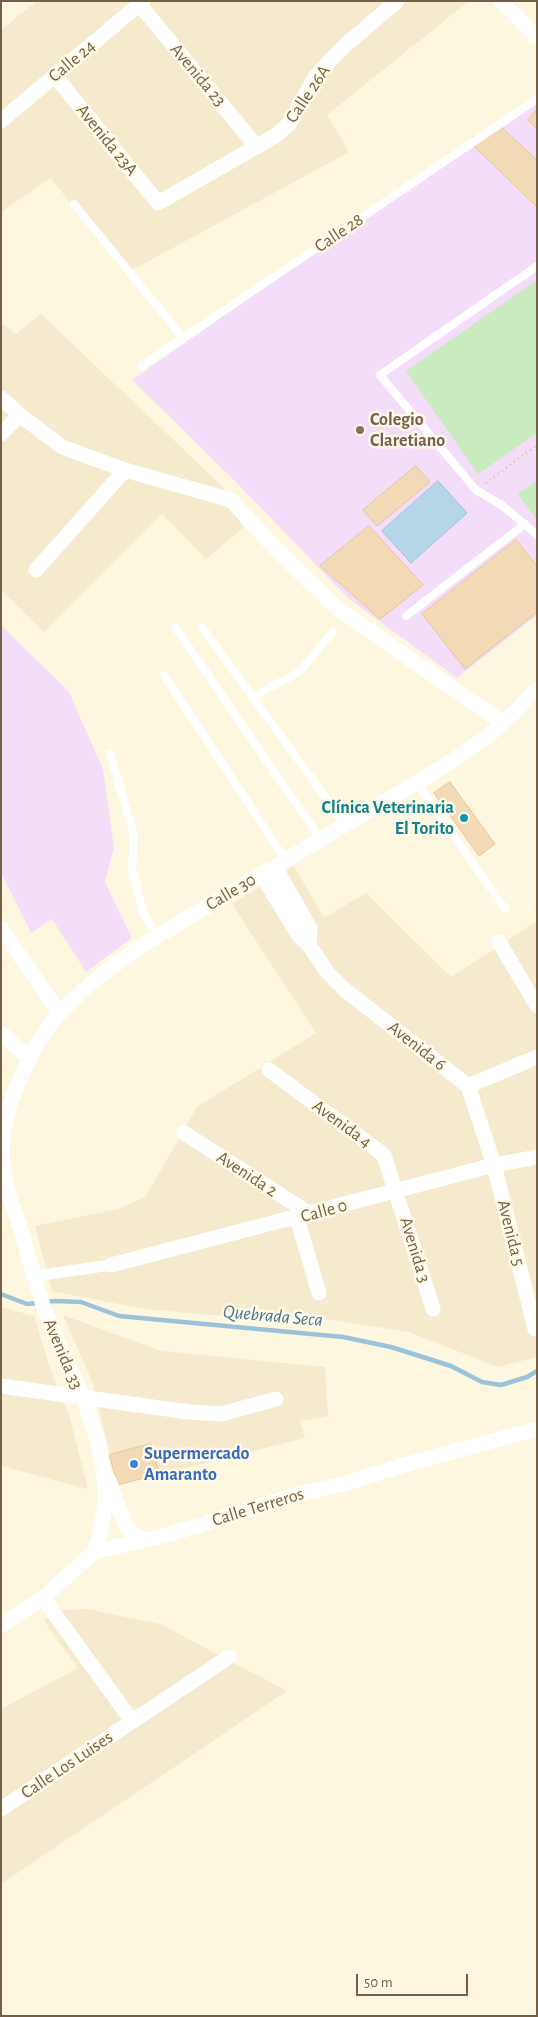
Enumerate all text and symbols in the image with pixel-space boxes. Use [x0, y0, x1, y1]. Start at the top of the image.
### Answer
street label: Calle 24 [44, 35, 100, 87]
street label: Avenida 23 [165, 39, 231, 111]
street label: Calle 26A [281, 61, 335, 127]
street label: Avenida 23A [72, 100, 142, 180]
street label: Calle 28 [310, 209, 368, 257]
place label: Colegio Claretiano [370, 409, 445, 452]
marker: Colegio Claretiano [354, 424, 366, 436]
place label: Clínica Veterinaria El Torito [322, 797, 454, 840]
marker: Clínica Veterinaria El Torito [458, 812, 470, 824]
street label: Calle 30 [202, 869, 260, 915]
street label: Avenida 6 [383, 1016, 451, 1076]
street label: Avenida 4 [308, 1095, 376, 1153]
street label: Avenida 2 [213, 1146, 281, 1202]
street label: Calle 0 [298, 1194, 350, 1228]
street label: Avenida 5 [492, 1198, 530, 1268]
street label: Avenida 3 [395, 1215, 435, 1285]
water label: Quebrada Seca [222, 1300, 324, 1332]
street label: Avenida 33 [38, 1315, 88, 1393]
place label: Supermercado Amaranto [144, 1443, 249, 1486]
marker: Supermercado Amaranto [128, 1458, 140, 1470]
street label: Calle Terreros [209, 1483, 307, 1531]
street label: Calle Los Luises [17, 1726, 117, 1804]
scale bar [358, 1964, 470, 1996]
text: 50 m [364, 1975, 393, 1990]

